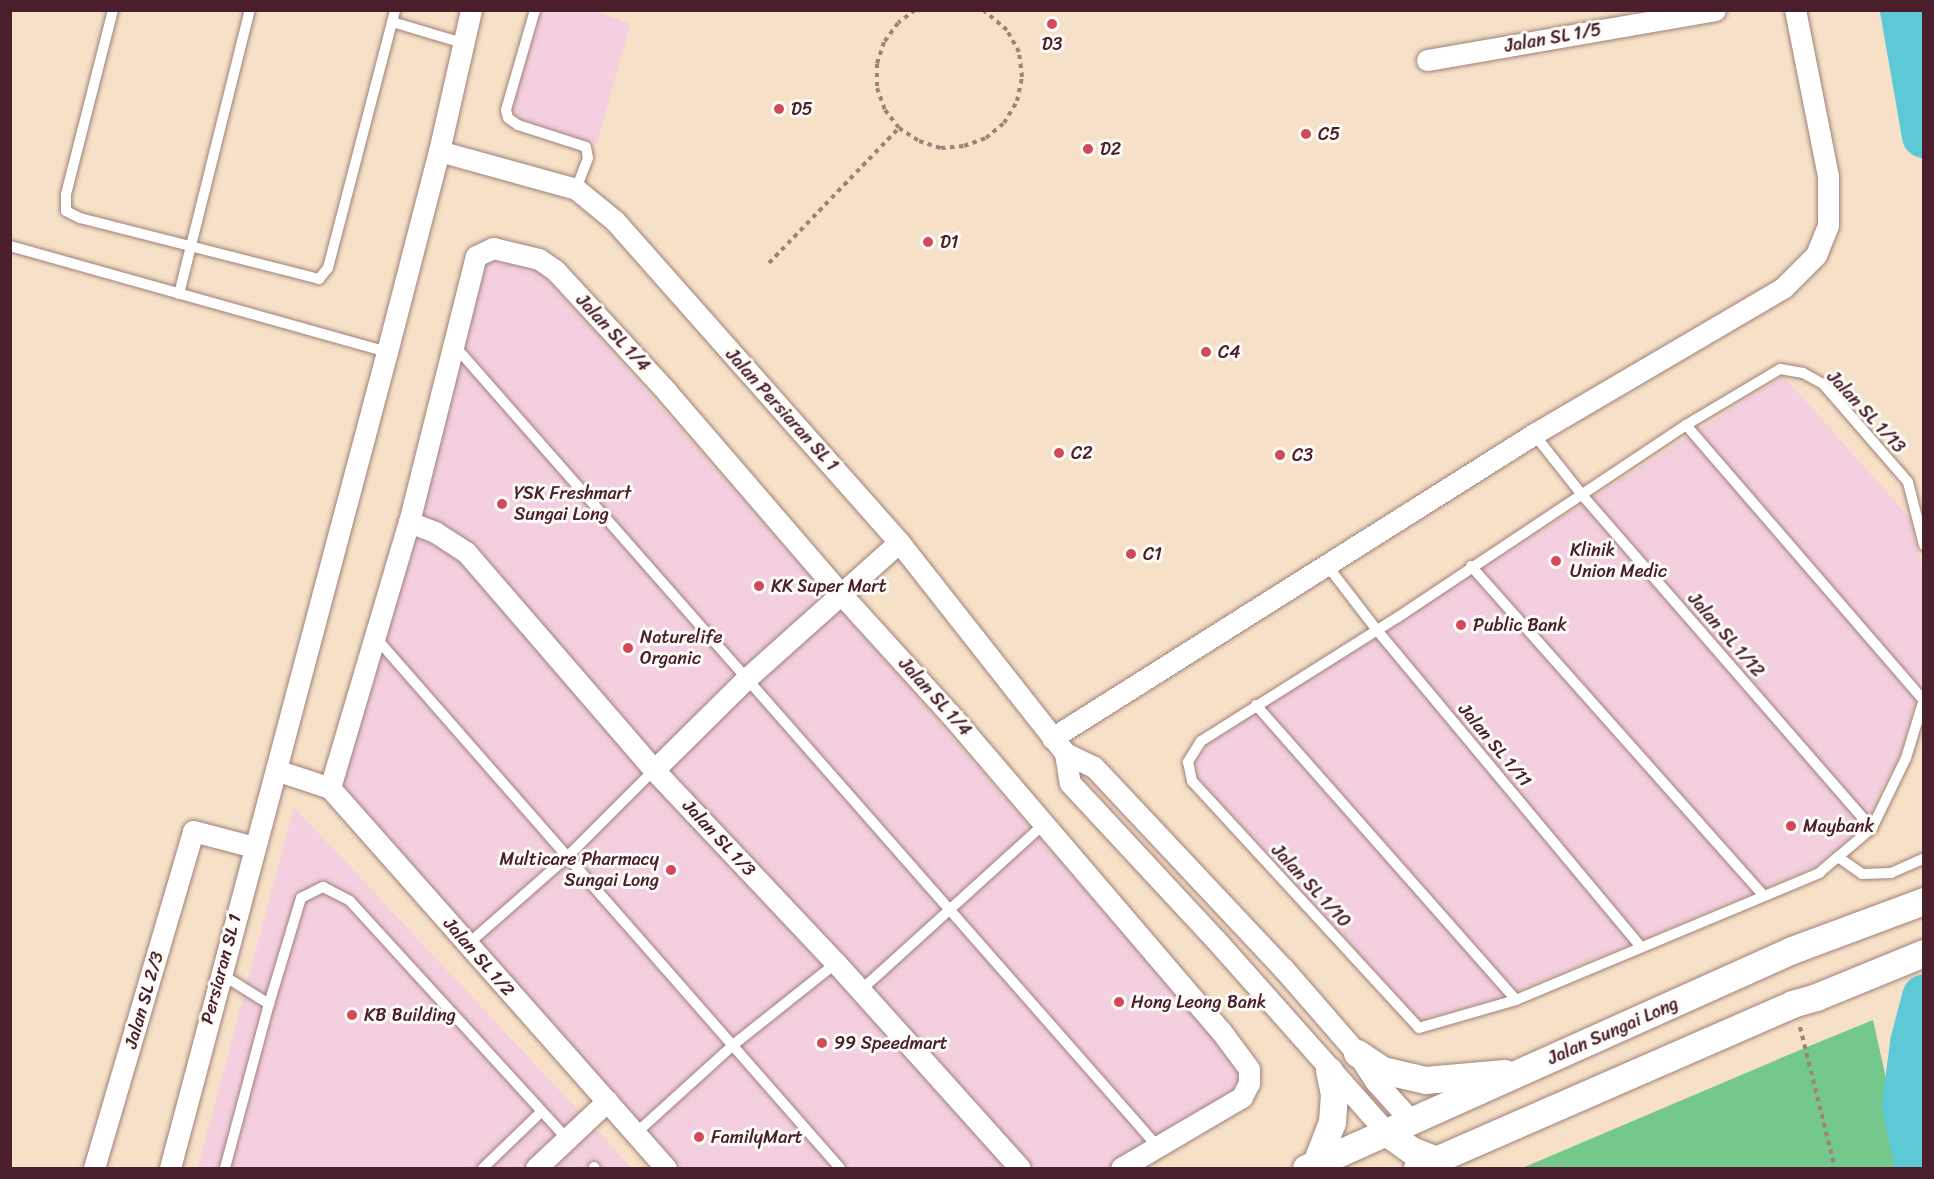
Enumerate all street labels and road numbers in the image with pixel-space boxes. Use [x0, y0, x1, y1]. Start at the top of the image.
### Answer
street label: Jalan SL 1/5 [1503, 19, 1603, 57]
street label: Jalan SL 1/4 [572, 290, 654, 376]
street label: Jalan Persiaran SL 1 [721, 344, 843, 476]
street label: Jalan SL 1/13 [1822, 366, 1910, 458]
street label: Jalan SL 1/12 [1683, 588, 1769, 682]
street label: Jalan SL 1/4 [894, 653, 976, 741]
street label: Jalan SL 1/11 [1454, 699, 1536, 791]
street label: Jalan SL 1/3 [678, 795, 760, 881]
street label: Jalan SL 1/10 [1267, 840, 1355, 932]
street label: Persiaran SL 1 [196, 912, 246, 1026]
street label: Jalan SL 1/2 [439, 913, 519, 1001]
street label: Jalan SL 2/3 [120, 949, 168, 1051]
street label: Jalan Sungai Long [1544, 993, 1682, 1069]

